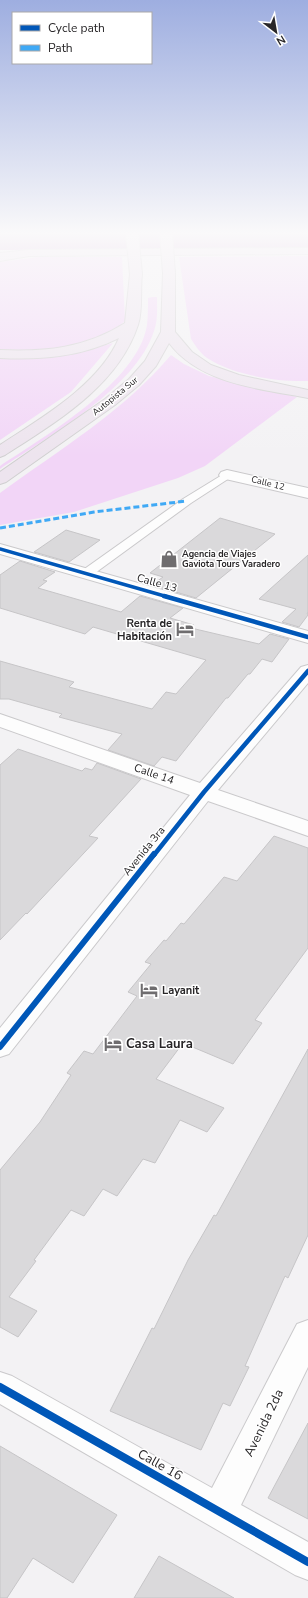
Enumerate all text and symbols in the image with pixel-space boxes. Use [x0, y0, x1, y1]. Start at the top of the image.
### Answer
legend [12, 12, 152, 64]
north arrow [256, 12, 296, 52]
text: Cycle path [48, 20, 105, 36]
text: N [274, 32, 288, 49]
text: Path [48, 40, 73, 56]
street label: Autopista Sur [90, 373, 141, 418]
street label: Calle 12 [250, 473, 286, 493]
place label: Agencia de Viajes Gaviota Tours Varadero [182, 548, 280, 570]
shop icon: Agencia de Viajes Gaviota Tours Varadero [159, 549, 179, 569]
street label: Calle 13 [135, 570, 179, 596]
place label: Renta de Habitación [117, 616, 172, 644]
hotel icon: Renta de Habitación [175, 619, 195, 639]
street label: Calle 14 [132, 760, 176, 788]
street label: Avenida 3ra [119, 823, 169, 879]
hotel icon: Layanit [139, 980, 159, 1000]
place label: Layanit [162, 983, 200, 998]
hotel icon: Casa Laura [103, 1034, 123, 1054]
place label: Casa Laura [126, 1035, 193, 1053]
street label: Avenida 2da [240, 1386, 288, 1460]
street label: Calle 16 [134, 1445, 186, 1485]

